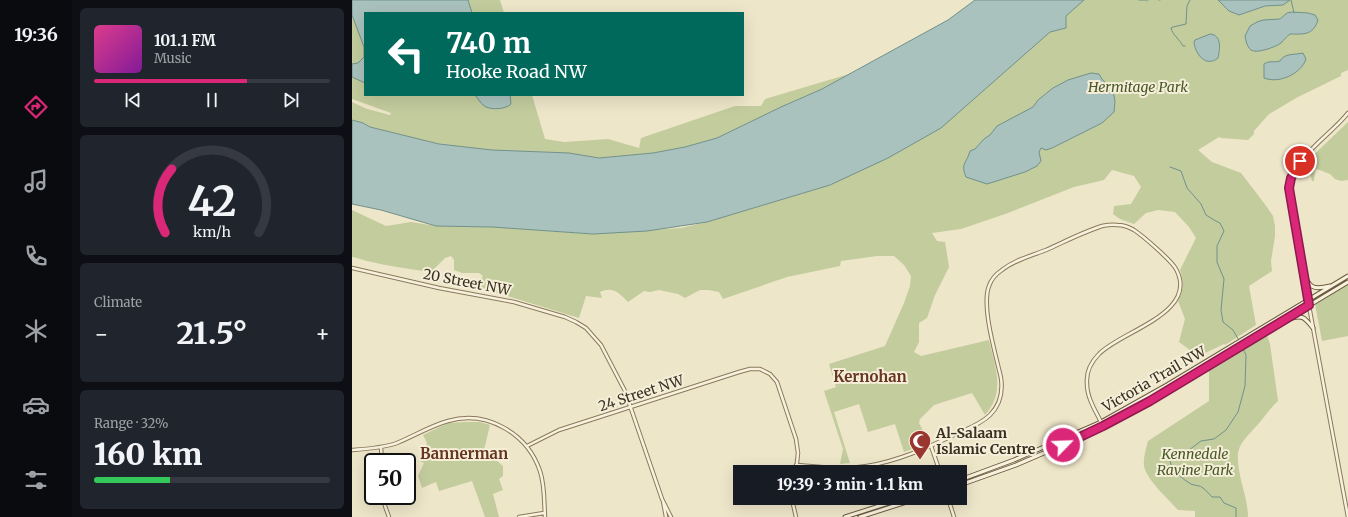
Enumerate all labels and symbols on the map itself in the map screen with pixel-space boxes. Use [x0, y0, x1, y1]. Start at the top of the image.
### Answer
park label: Hermitage Park [1087, 78, 1188, 96]
pin [1283, 144, 1317, 178]
street label: 20 Street NW [422, 265, 513, 300]
street label: Victoria Trail NW [1098, 342, 1210, 416]
district label: Kernohan [833, 367, 907, 386]
street label: 24 Street NW [596, 370, 687, 415]
place label: Al-Salaam Islamic Centre [935, 424, 1036, 458]
position arrow [1042, 424, 1084, 466]
mosque icon: Al-Salaam Islamic Centre [907, 428, 933, 461]
district label: Bannerman [420, 444, 508, 463]
park label: Kennedale Ravine Park [1157, 445, 1234, 479]
speed limit sign: 50 [364, 453, 416, 505]

